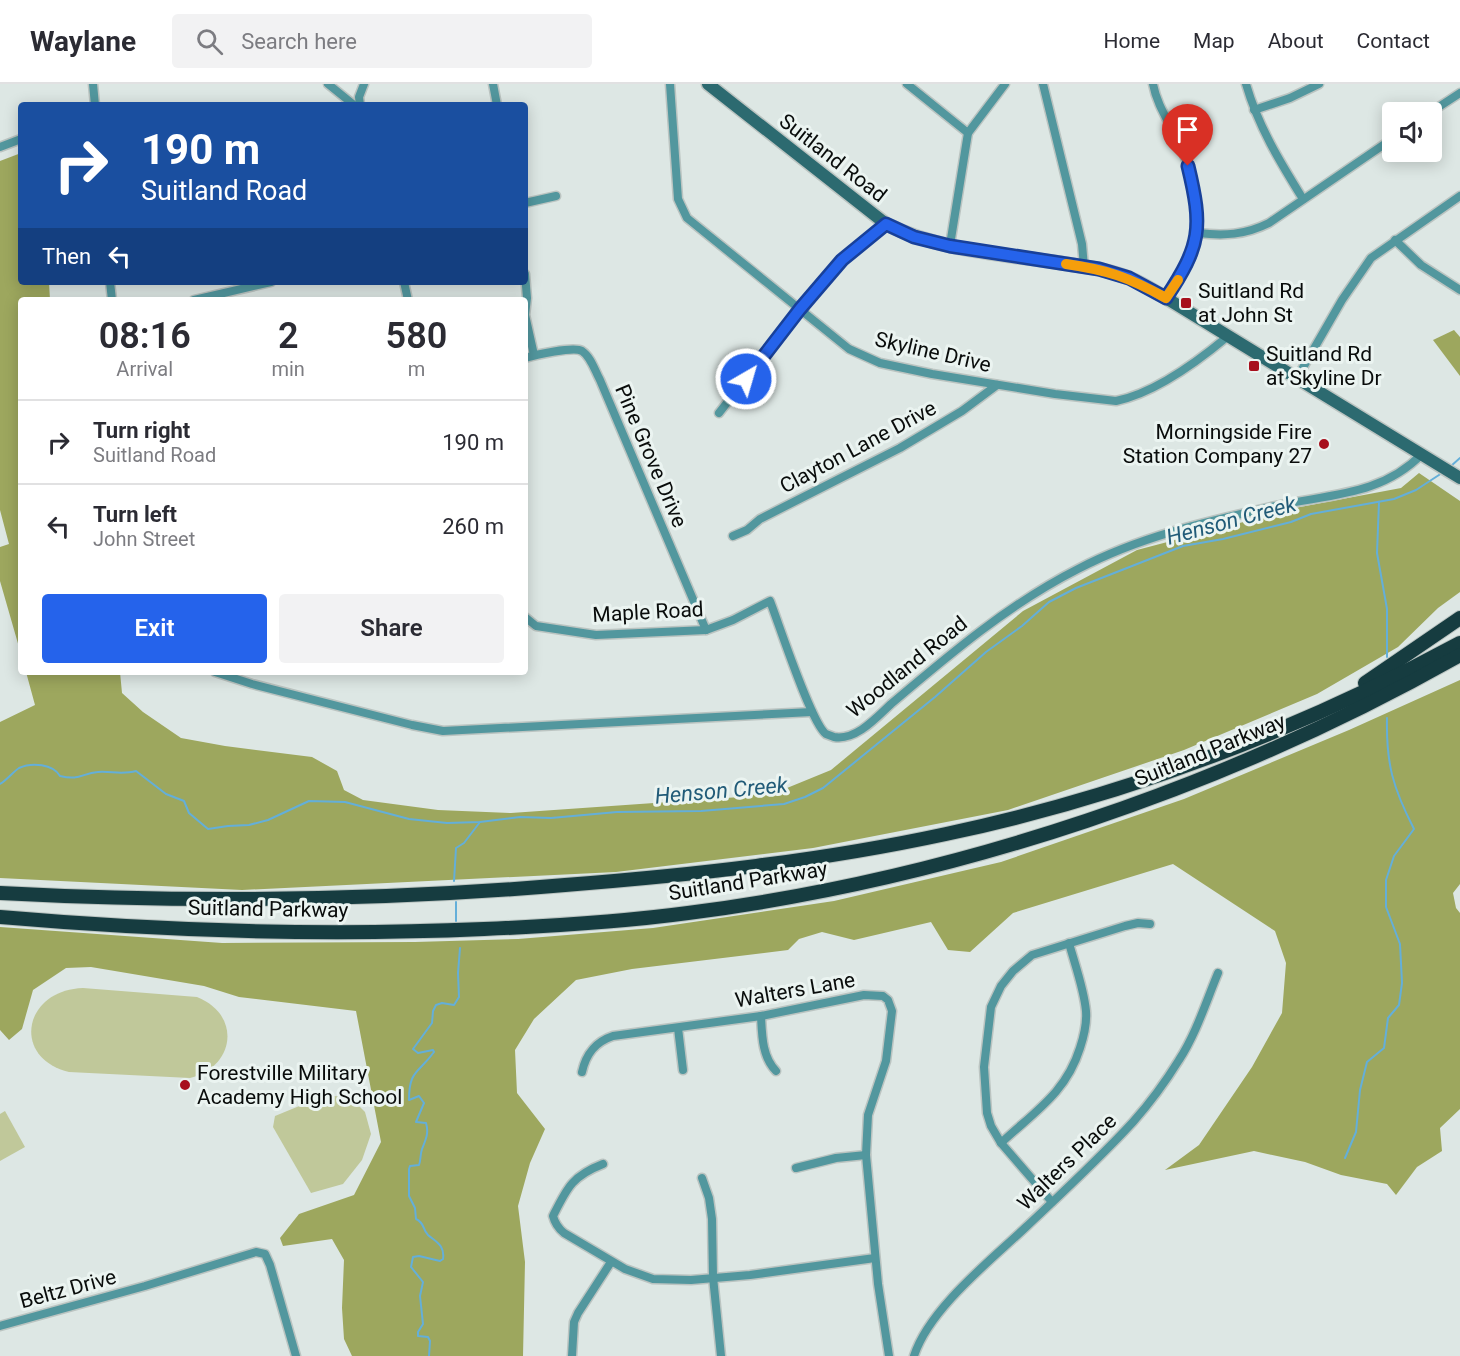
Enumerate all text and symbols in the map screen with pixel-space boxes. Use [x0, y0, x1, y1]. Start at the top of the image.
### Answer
search box [172, 14, 592, 68]
text: Waylane [30, 25, 136, 58]
icon: search [193, 25, 226, 58]
text: Search here [241, 29, 357, 54]
text: Home [1104, 29, 1160, 53]
text: Map [1193, 29, 1235, 53]
text: About [1268, 29, 1324, 53]
text: Contact [1357, 29, 1430, 53]
map controls [1382, 102, 1442, 162]
button: sound [1382, 102, 1442, 162]
pin [1162, 104, 1213, 166]
street label: Suitland Road [775, 109, 891, 207]
icon: arrive [1171, 113, 1204, 146]
text: 190 m [141, 125, 260, 174]
icon: right [42, 126, 120, 204]
text: Suitland Road [141, 175, 307, 207]
icon: left [103, 240, 136, 273]
text: Then [42, 244, 91, 269]
place label: Suitland Rd at John St [1198, 279, 1304, 327]
marker: Suitland Rd at John St [1179, 296, 1193, 310]
text: 08:16 [99, 315, 191, 357]
text: 2 [278, 315, 298, 357]
text: 580 [386, 315, 447, 357]
street label: Skyline Drive [873, 327, 993, 377]
place label: Suitland Rd at Skyline Dr [1266, 342, 1382, 390]
position arrow [714, 347, 778, 411]
text: Arrival [116, 357, 173, 381]
text: min [271, 357, 305, 381]
text: m [408, 357, 425, 381]
marker: Suitland Rd at Skyline Dr [1247, 359, 1261, 373]
street label: Pine Grove Drive [610, 381, 692, 531]
street label: Clayton Lane Drive [776, 396, 940, 498]
text: Turn right [93, 418, 190, 443]
place label: Morningside Fire Station Company 27 [1123, 420, 1312, 468]
icon: right [42, 426, 75, 459]
text: 190 m [442, 430, 504, 455]
marker: Morningside Fire Station Company 27 [1317, 437, 1331, 451]
text: Suitland Road [93, 443, 216, 467]
water label: Henson Creek [1164, 491, 1300, 550]
text: Turn left [93, 502, 177, 527]
icon: left [42, 510, 75, 543]
text: 260 m [442, 514, 504, 539]
text: John Street [93, 527, 195, 551]
button: Exit [42, 594, 267, 663]
button: Share [279, 594, 504, 663]
street label: Maple Road [592, 597, 704, 627]
street label: Woodland Road [842, 611, 972, 723]
street label: Suitland Parkway [1131, 709, 1289, 791]
water label: Henson Creek [654, 772, 790, 809]
street label: Suitland Parkway [667, 857, 829, 905]
street label: Suitland Parkway [188, 896, 349, 922]
street label: Walters Lane [733, 968, 857, 1012]
place label: Forestville Military Academy High School [197, 1061, 402, 1109]
marker: Forestville Military Academy High School [178, 1078, 192, 1092]
street label: Walters Place [1013, 1109, 1121, 1215]
street label: Beltz Drive [17, 1265, 119, 1313]

